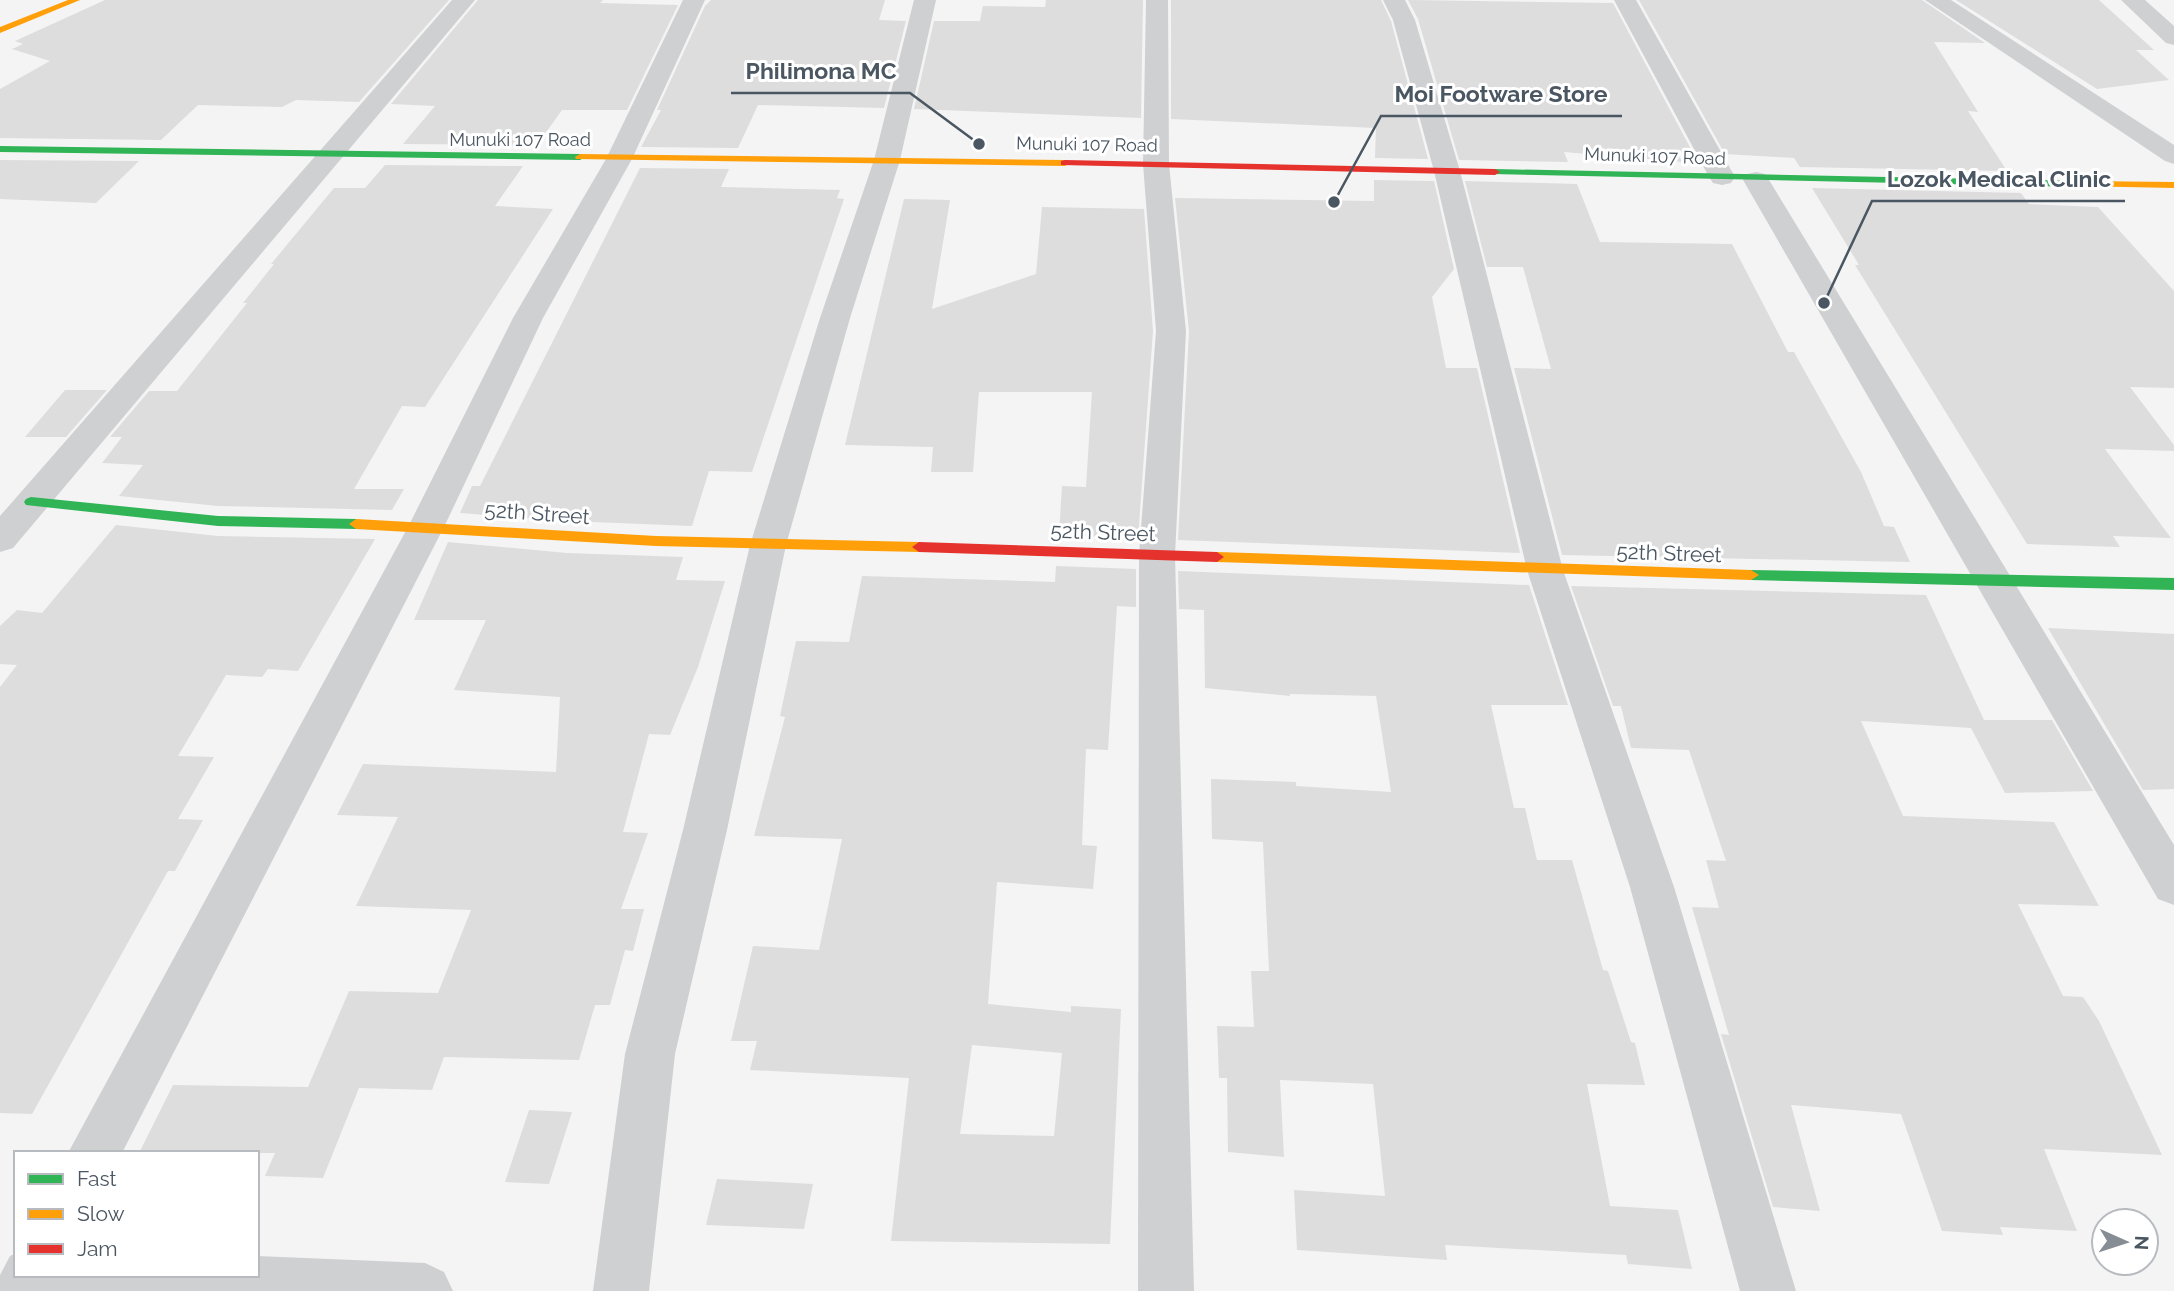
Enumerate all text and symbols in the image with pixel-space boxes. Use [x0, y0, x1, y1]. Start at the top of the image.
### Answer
callout: Philimona MC [731, 49, 910, 93]
text: Philimona MC [746, 57, 897, 84]
callout: Moi Footware Store [1381, 72, 1622, 116]
text: Moi Footware Store [1394, 80, 1608, 107]
street label: Munuki 107 Road [449, 129, 591, 150]
street label: Munuki 107 Road [1016, 132, 1158, 156]
street label: Munuki 107 Road [1584, 143, 1726, 169]
callout: Lozok Medical Clinic [1872, 157, 2125, 201]
text: Lozok Medical Clinic [1887, 165, 2111, 192]
street label: 52th Street [484, 497, 590, 529]
street label: 52th Street [1050, 518, 1156, 546]
street label: 52th Street [1616, 539, 1722, 567]
legend [14, 1151, 259, 1277]
text: Fast [77, 1166, 117, 1191]
text: Slow [77, 1201, 125, 1226]
north arrow [2090, 1207, 2160, 1277]
text: N [2131, 1235, 2153, 1251]
text: Jam [77, 1236, 118, 1261]

